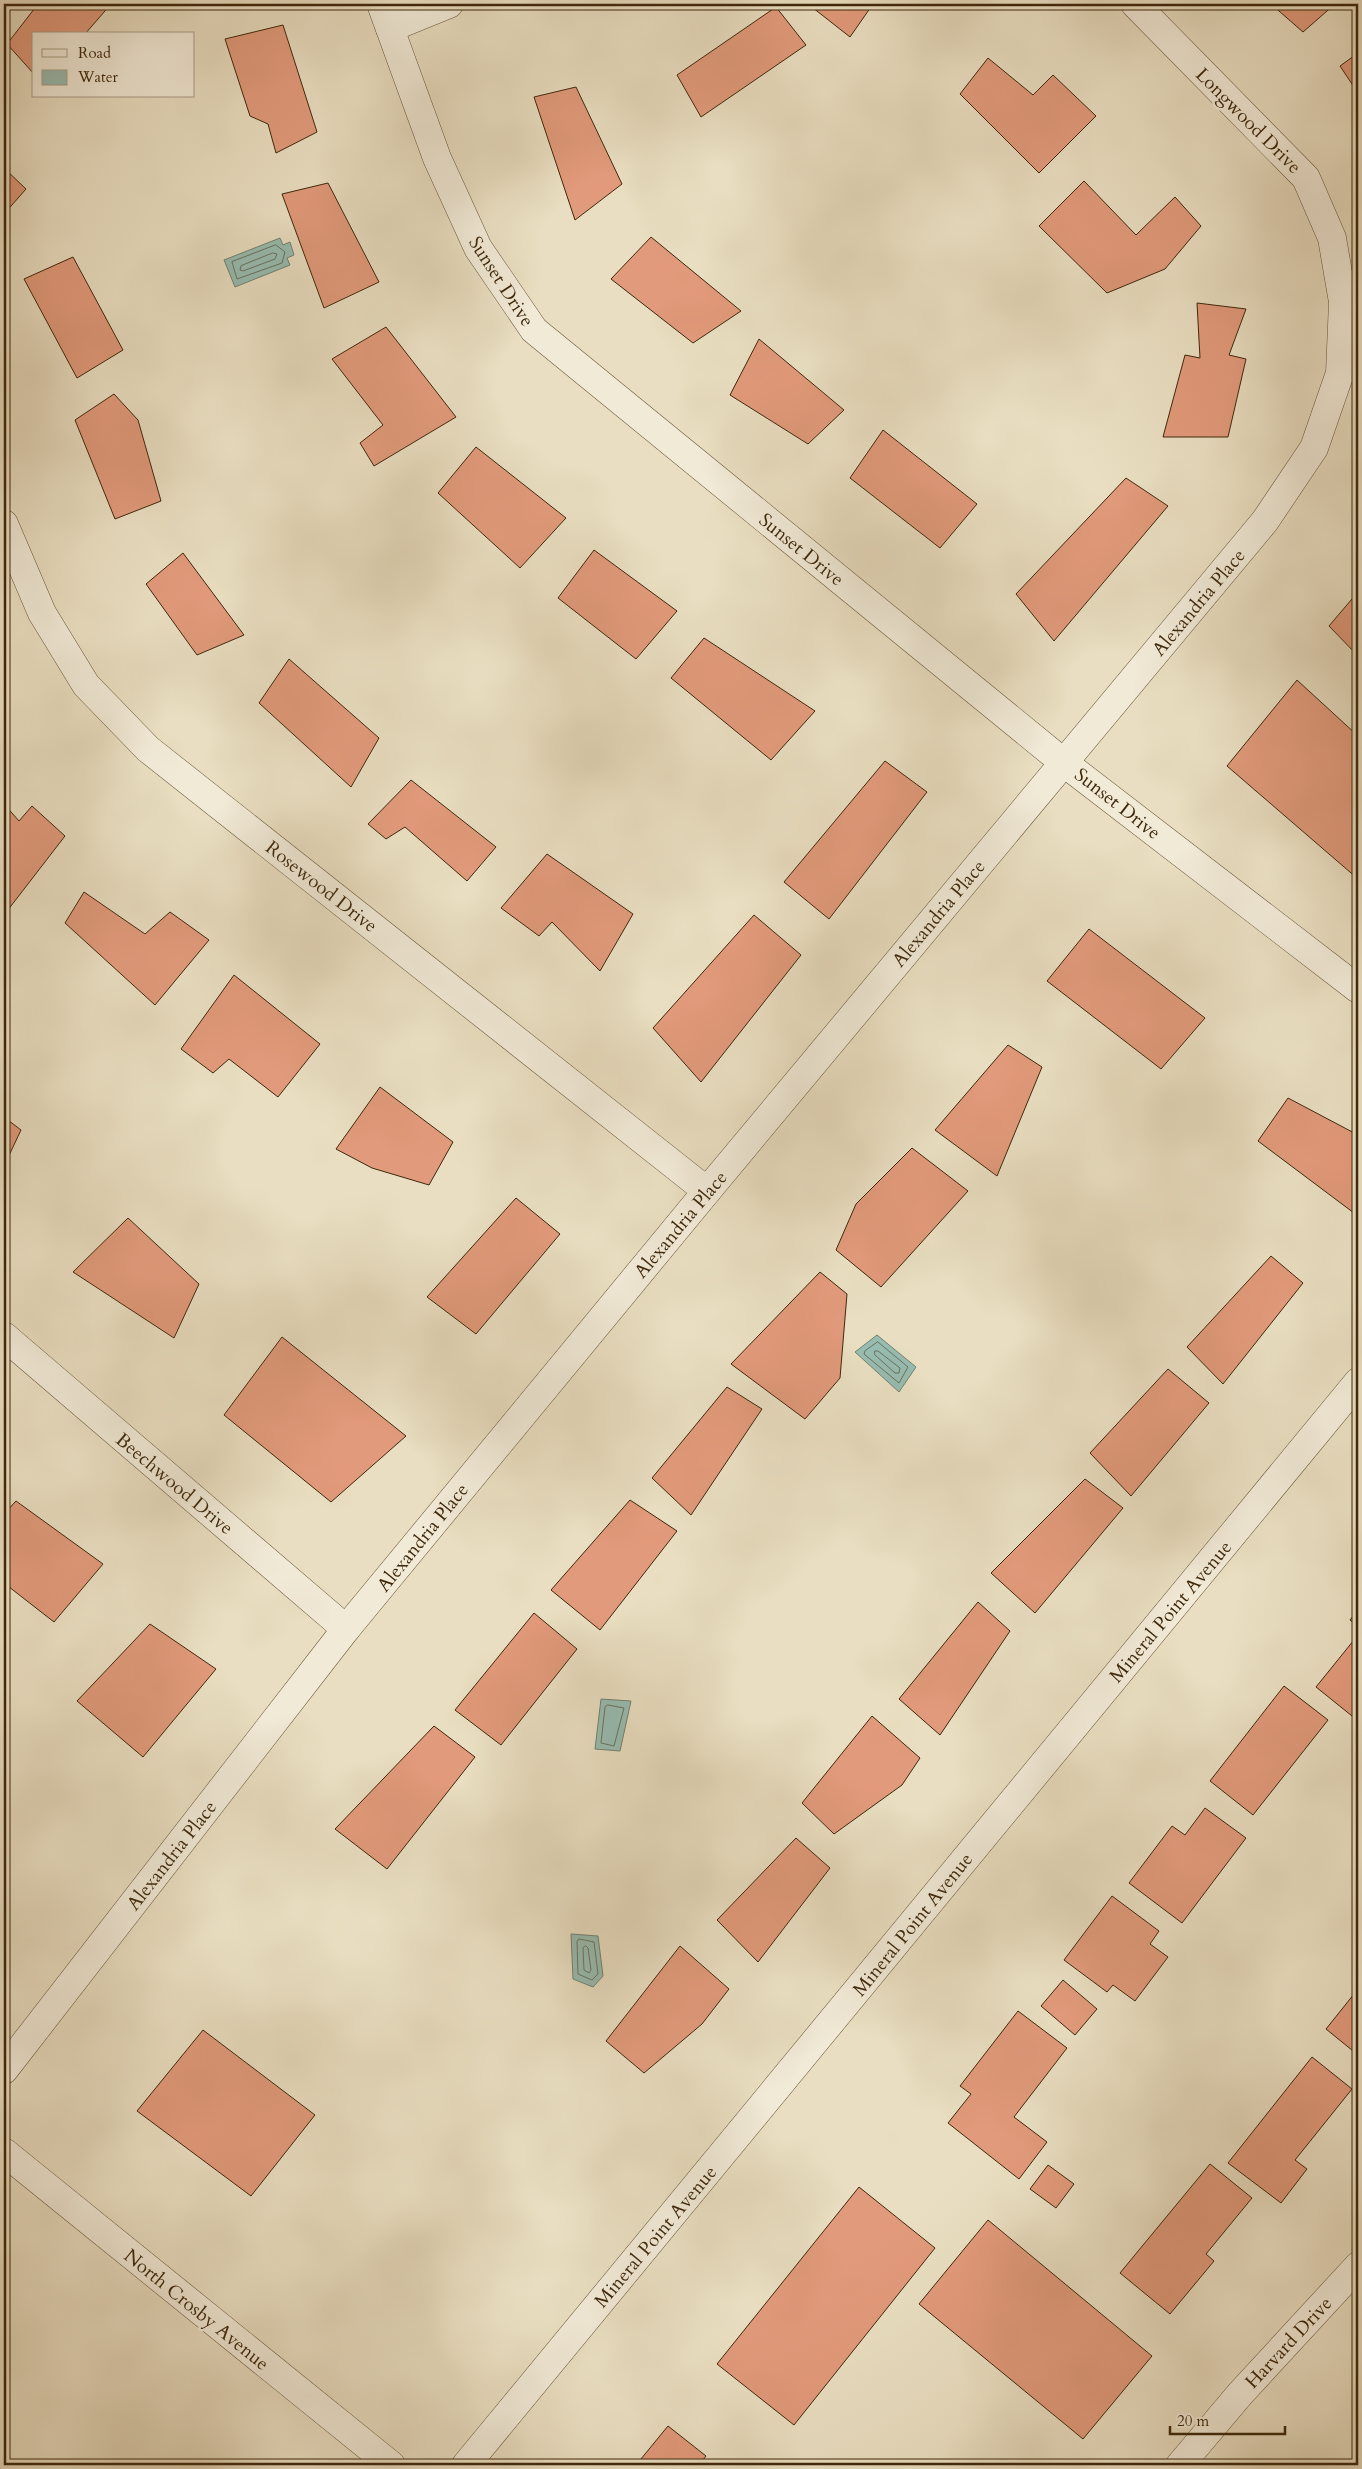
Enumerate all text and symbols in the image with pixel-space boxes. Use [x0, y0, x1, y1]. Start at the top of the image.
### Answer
legend [32, 32, 195, 98]
text: Road [78, 43, 111, 63]
street label: Longwood Drive [1190, 62, 1307, 179]
text: Water [77, 67, 119, 87]
street label: Sunset Drive [462, 231, 540, 332]
street label: Sunset Drive [753, 507, 849, 592]
street label: Alexandria Place [1146, 543, 1251, 662]
street label: Sunset Drive [1069, 762, 1166, 846]
street label: Rosewood Drive [260, 835, 383, 939]
street label: Alexandria Place [886, 854, 991, 973]
street label: Alexandria Place [628, 1165, 733, 1284]
street label: Beechwood Drive [110, 1427, 239, 1541]
street label: Alexandria Place [371, 1478, 475, 1597]
street label: Mineral Point Avenue [1104, 1535, 1238, 1688]
street label: Alexandria Place [121, 1795, 223, 1916]
street label: Mineral Point Avenue [847, 1847, 979, 2002]
street label: Mineral Point Avenue [589, 2160, 723, 2313]
street label: North Crosby Avenue [118, 2243, 274, 2377]
street label: Harvard Drive [1239, 2291, 1338, 2394]
scale bar [1170, 2404, 1284, 2436]
text: 20 m [1177, 2411, 1209, 2431]

